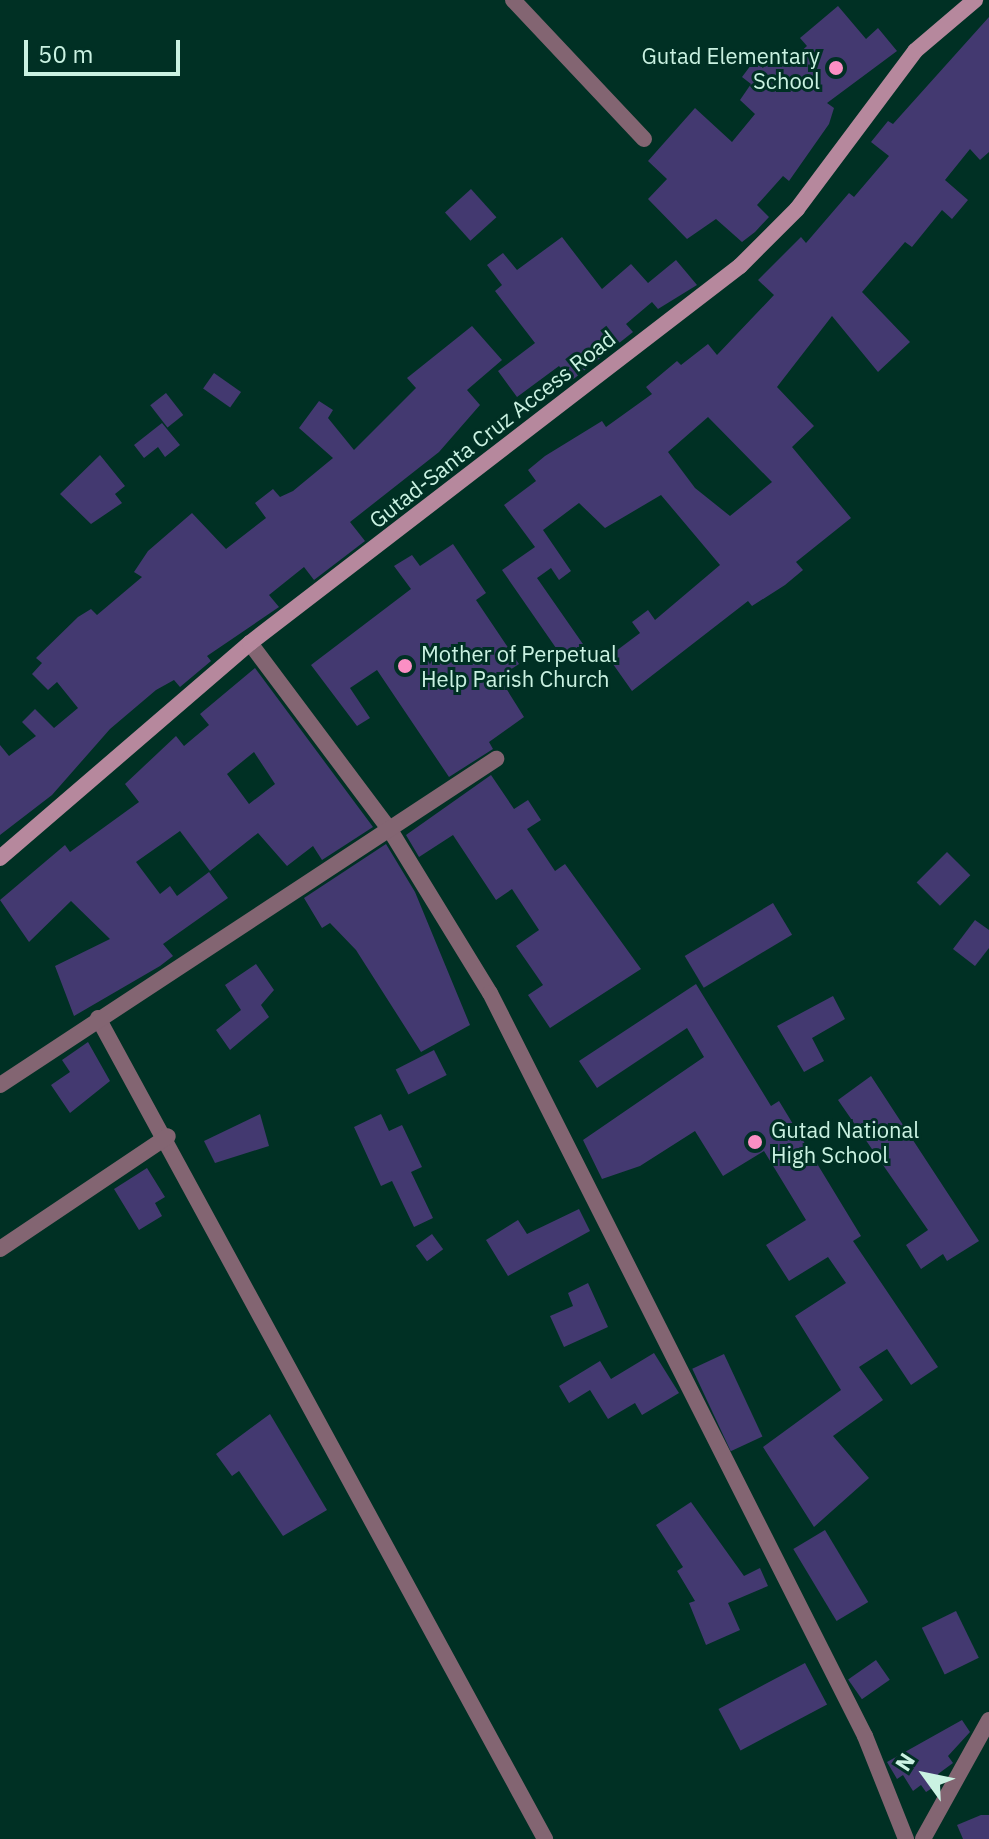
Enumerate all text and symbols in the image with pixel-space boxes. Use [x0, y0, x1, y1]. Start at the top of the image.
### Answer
scale bar [28, 24, 184, 74]
text: 50 m [38, 38, 93, 70]
place label: Gutad Elementary School [641, 42, 820, 94]
marker: Gutad Elementary School [827, 59, 845, 77]
street label: Gutad-Santa Cruz Access Road [364, 325, 620, 533]
place label: Mother of Perpetual Help Parish Church [421, 640, 617, 692]
marker: Mother of Perpetual Help Parish Church [396, 657, 414, 675]
place label: Gutad National High School [771, 1116, 919, 1168]
marker: Gutad National High School [746, 1133, 764, 1151]
north arrow [885, 1735, 965, 1815]
text: N [888, 1747, 921, 1776]

